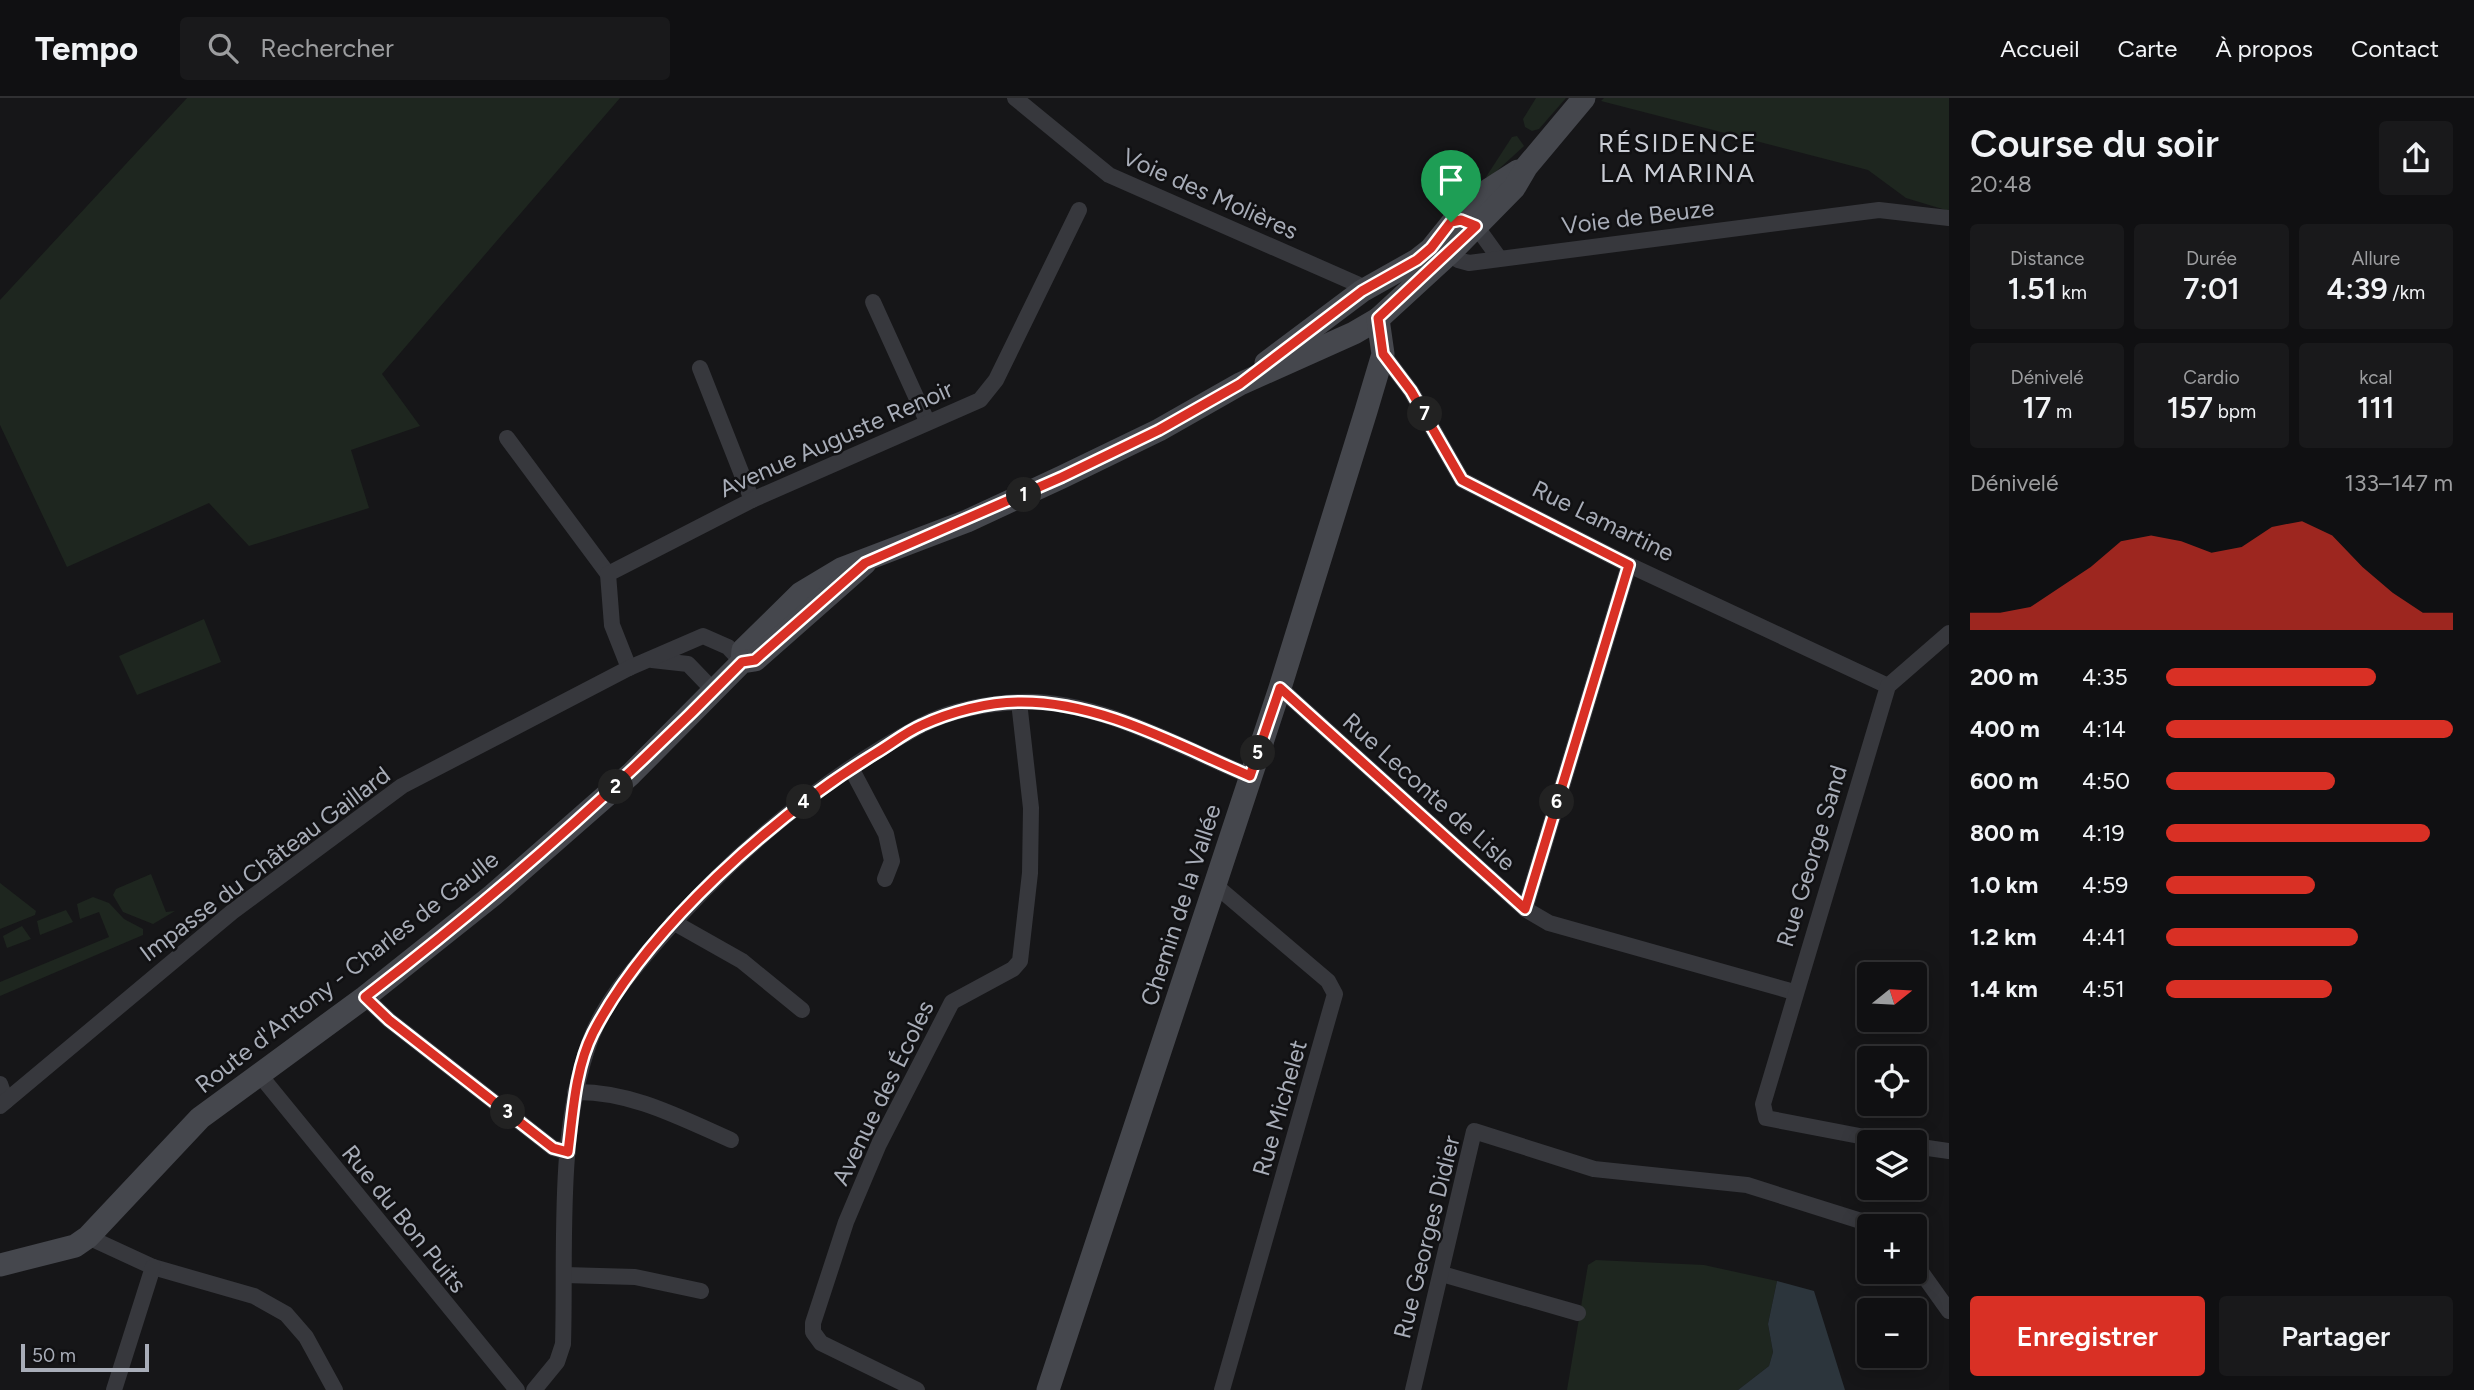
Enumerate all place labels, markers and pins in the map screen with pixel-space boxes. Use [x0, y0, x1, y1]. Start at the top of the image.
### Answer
pin [1421, 150, 1481, 222]
pin: 7 [1408, 396, 1442, 432]
pin: 1 [1006, 478, 1042, 512]
pin: 5 [1240, 736, 1276, 770]
pin: 2 [598, 770, 634, 804]
pin: 4 [786, 784, 822, 820]
pin: 6 [1540, 784, 1574, 820]
pin: 3 [490, 1094, 526, 1130]

